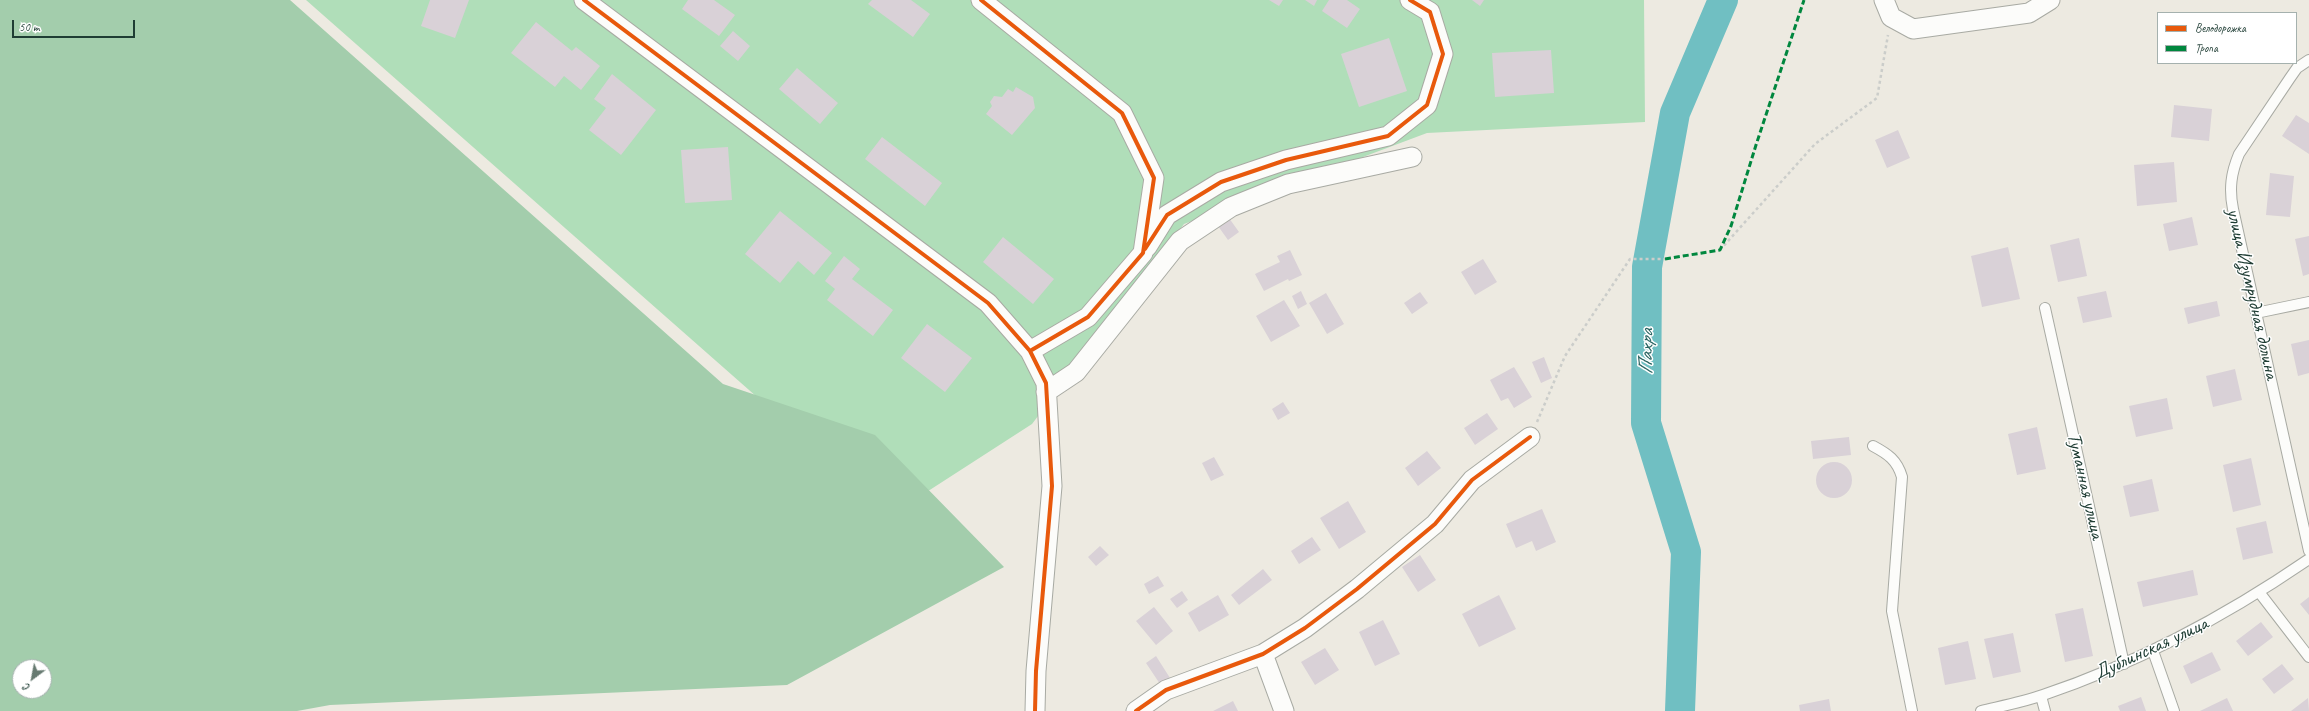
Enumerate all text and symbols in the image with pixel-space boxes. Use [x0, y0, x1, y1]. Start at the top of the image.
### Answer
scale bar [14, 12, 137, 38]
legend [2157, 12, 2297, 64]
text: 50 m [19, 19, 39, 35]
text: Велодорожка [2195, 20, 2246, 36]
text: Тропа [2195, 40, 2218, 56]
street label: улица Изумрудная долина [2221, 206, 2283, 382]
water label: Пахра [1634, 329, 1660, 375]
street label: Туманная улица [2061, 431, 2109, 541]
street label: Дублинская улица [2090, 612, 2212, 686]
north arrow [12, 659, 52, 699]
text: С [20, 681, 32, 696]

